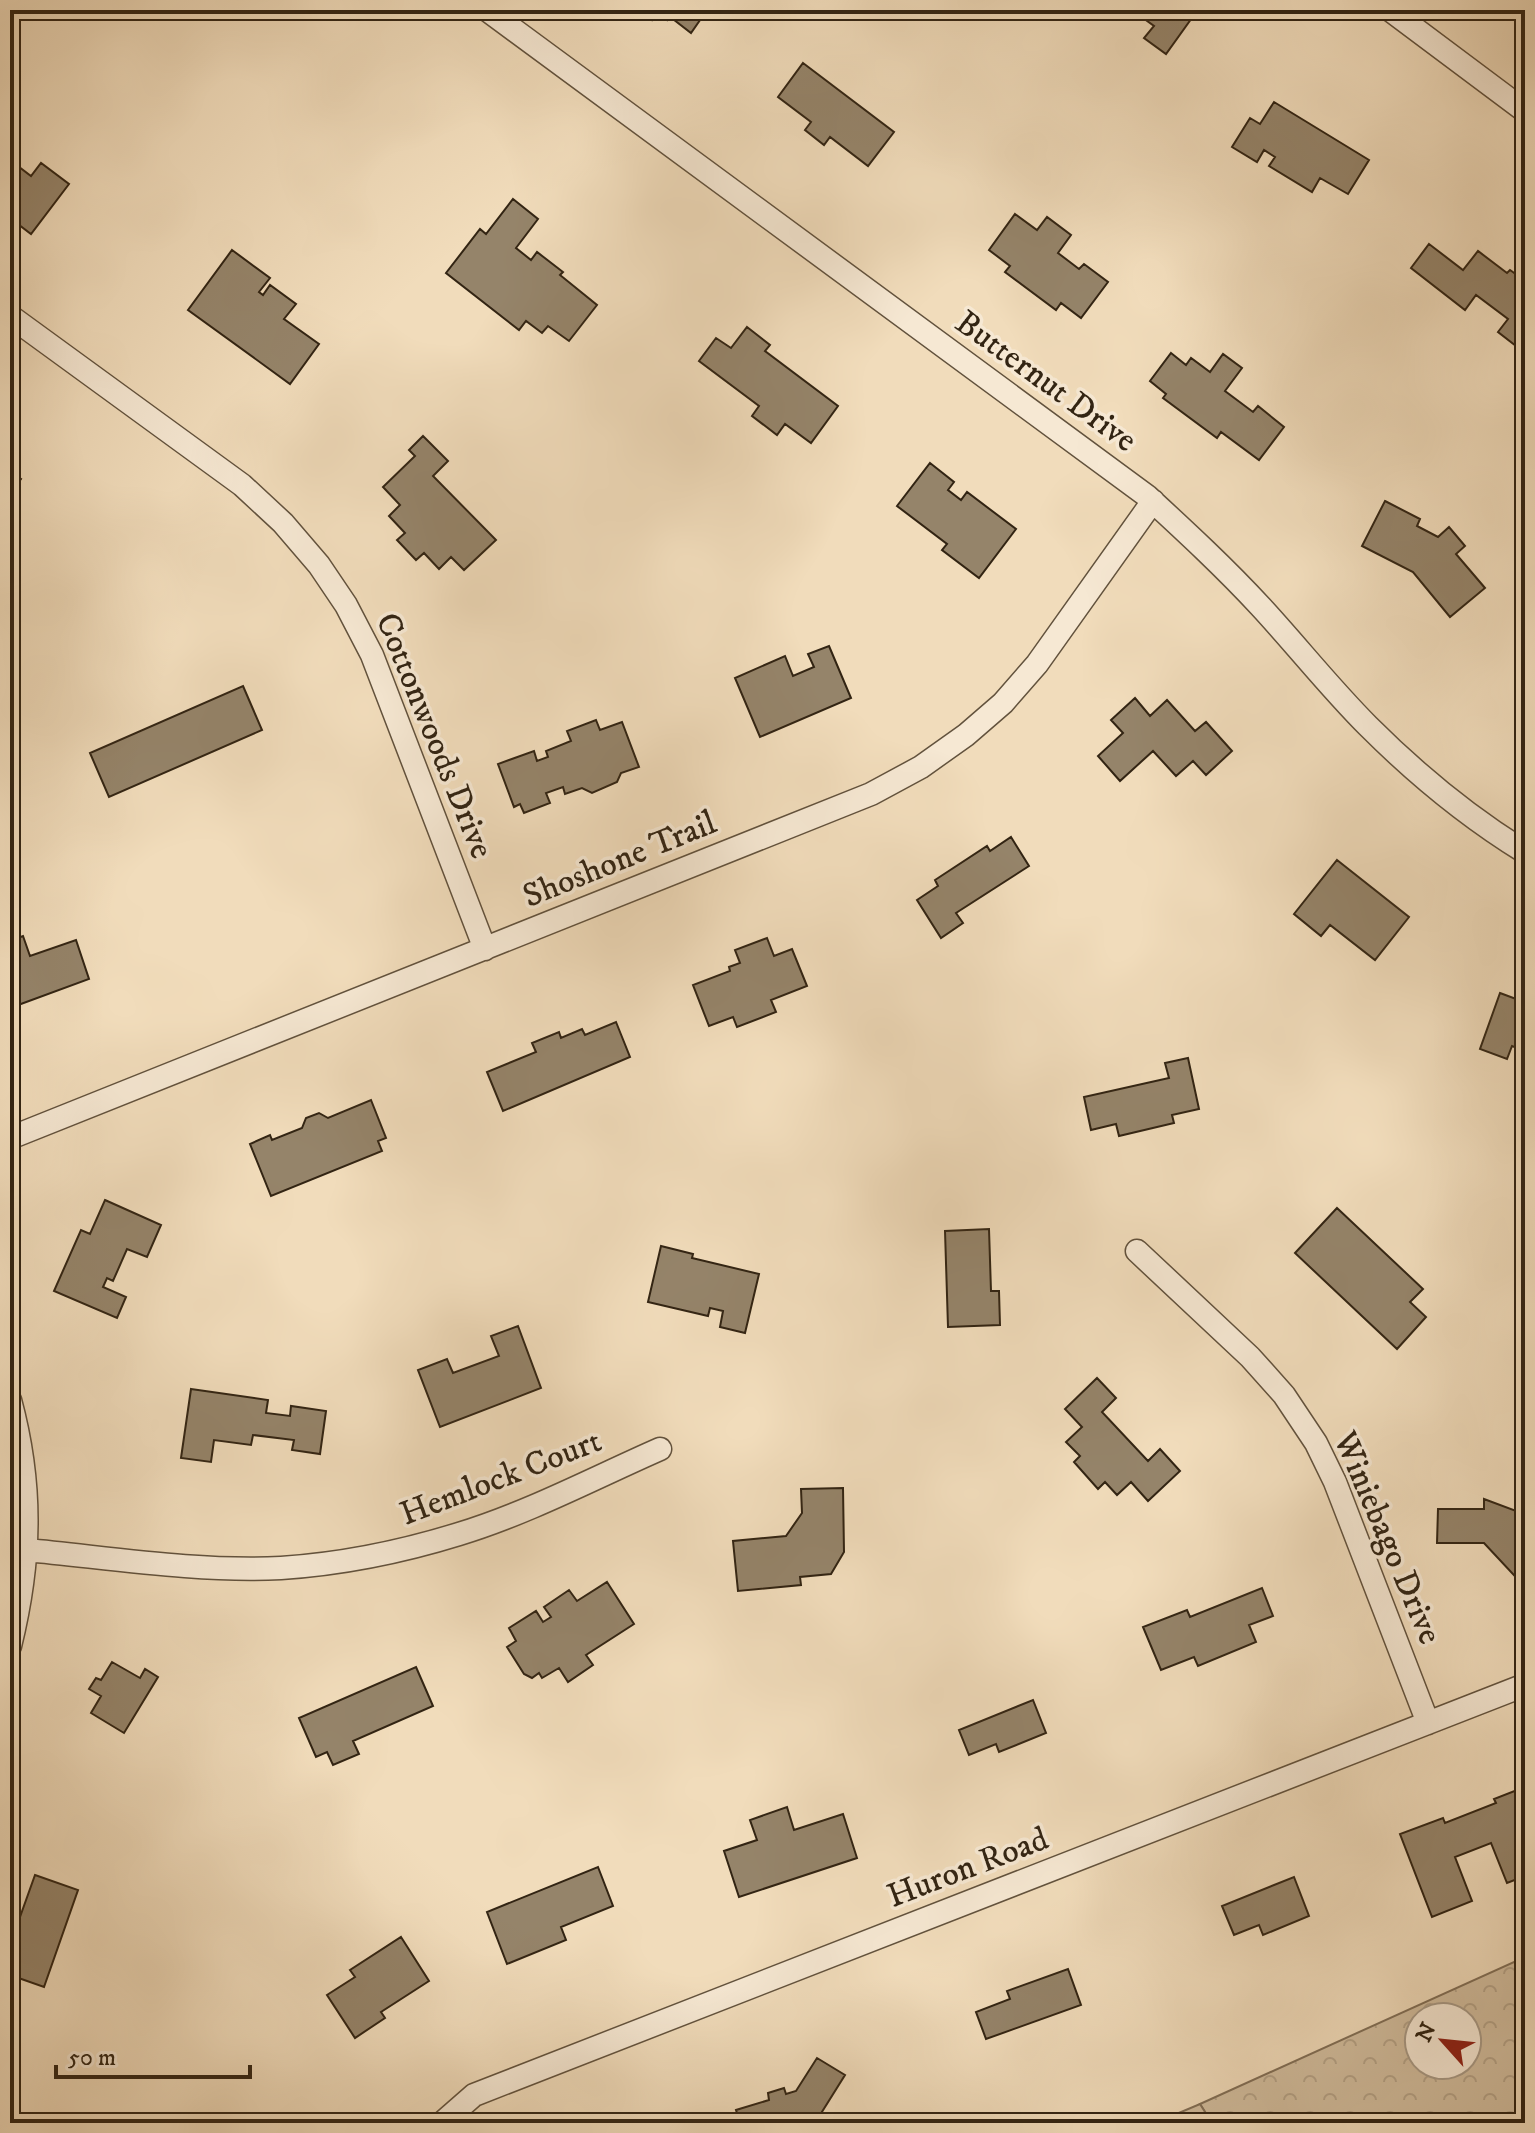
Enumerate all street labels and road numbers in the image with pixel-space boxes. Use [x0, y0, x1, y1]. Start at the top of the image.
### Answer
street label: Butternut Drive [947, 302, 1145, 462]
street label: Cottonwoods Drive [366, 607, 503, 865]
street label: Shoshone Trail [517, 802, 723, 918]
street label: Hemlock Court [394, 1420, 607, 1535]
street label: Winiebago Drive [1323, 1424, 1451, 1650]
street label: Huron Road [881, 1818, 1054, 1918]

